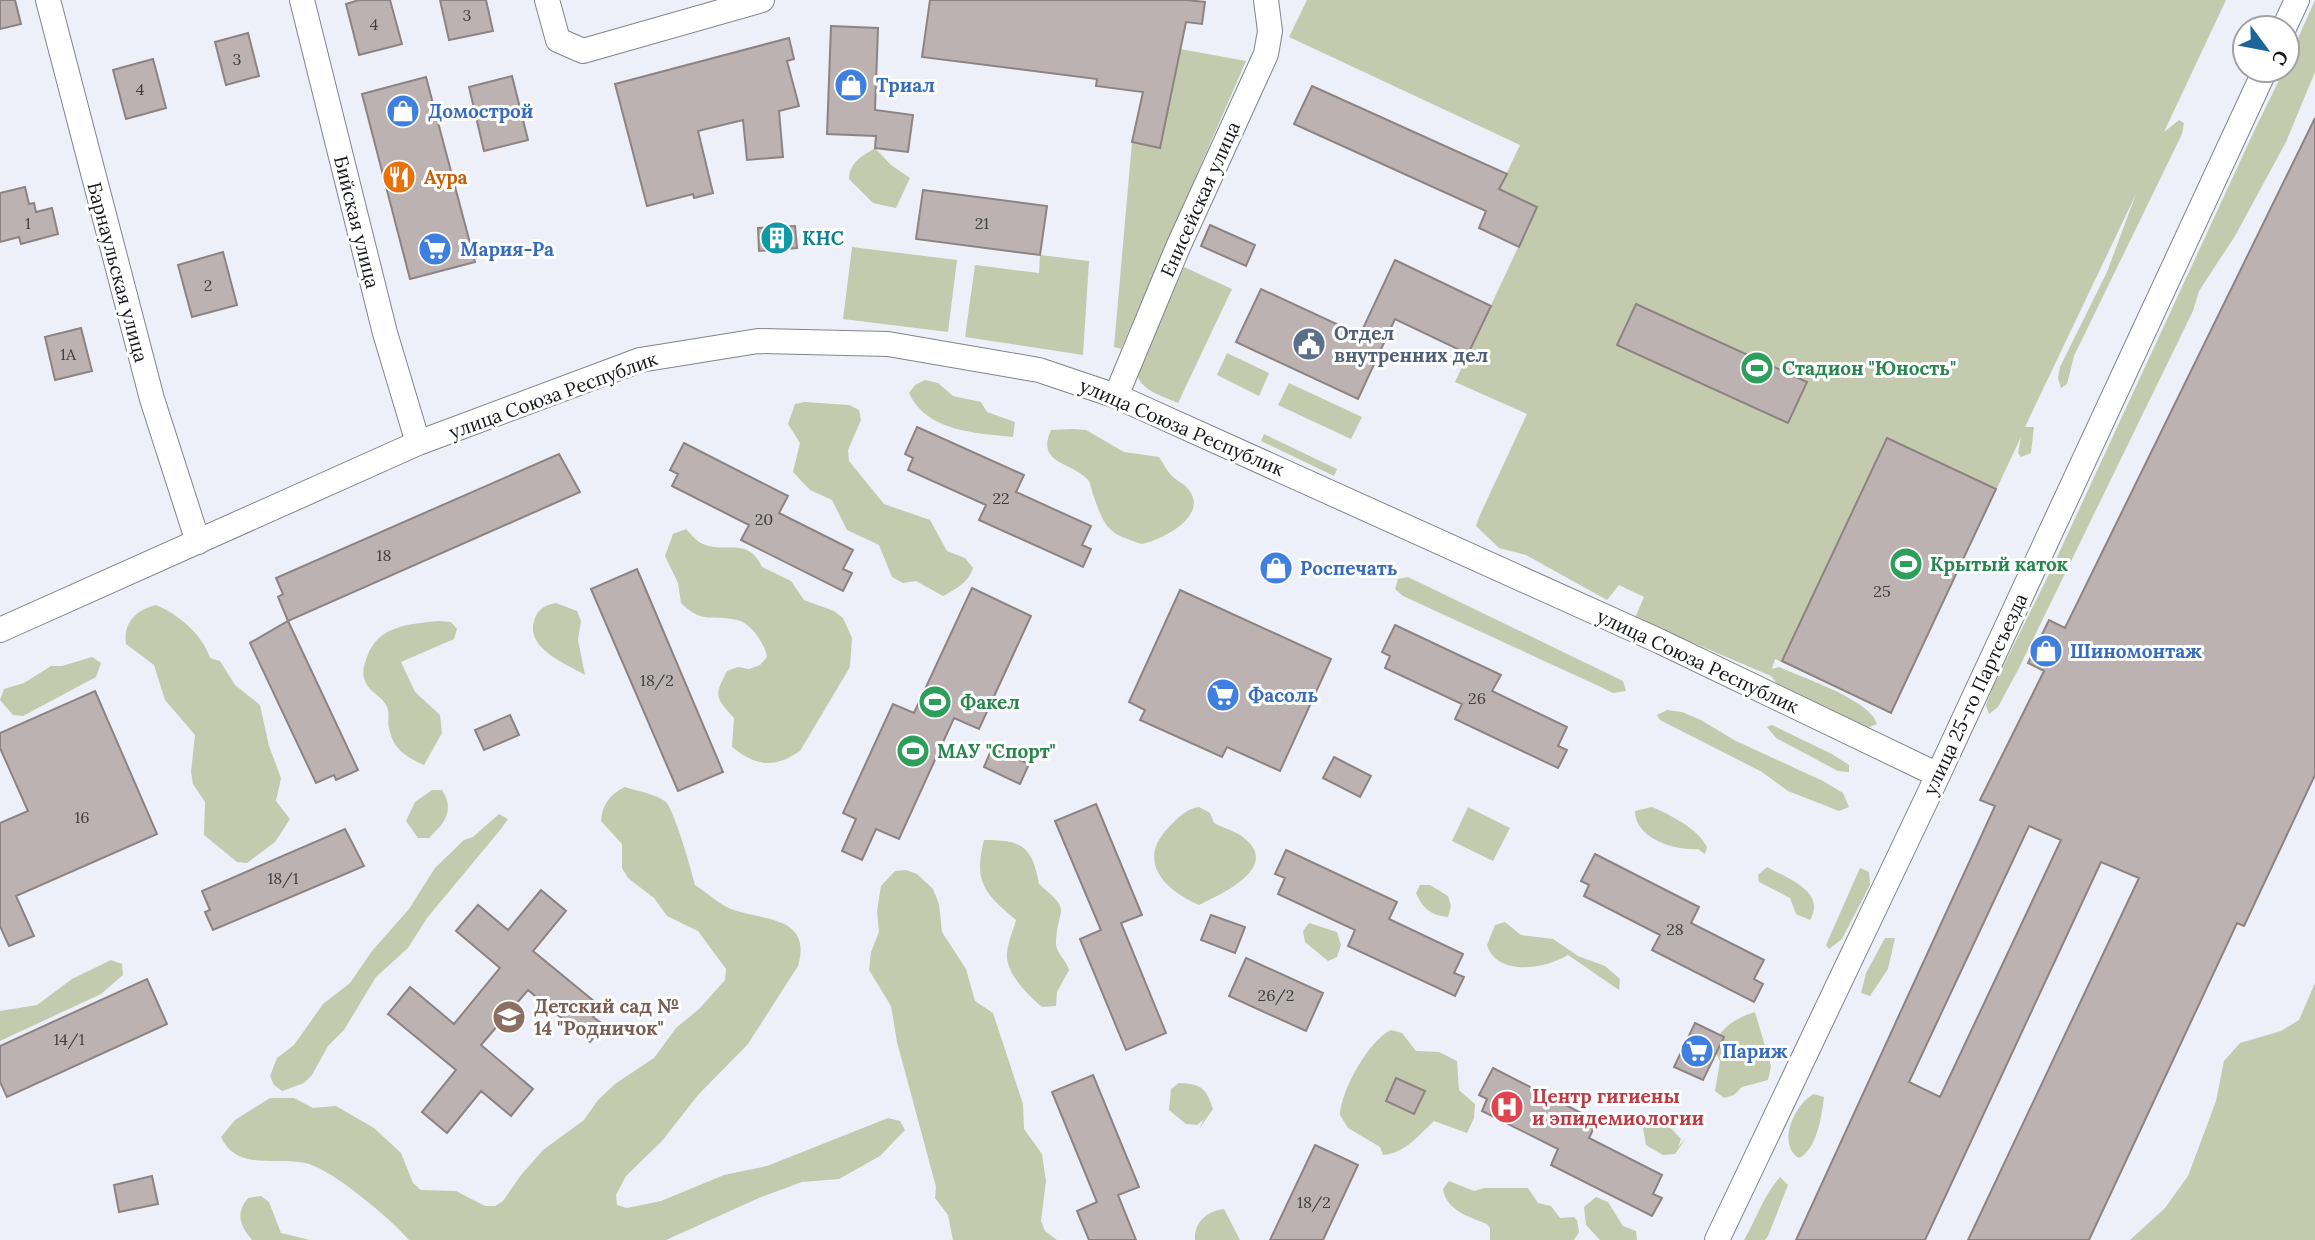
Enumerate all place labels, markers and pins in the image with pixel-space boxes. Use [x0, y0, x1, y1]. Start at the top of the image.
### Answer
shop icon: Триал [832, 66, 870, 104]
place label: Триал [876, 73, 935, 97]
shop icon: Домострой [384, 92, 422, 130]
place label: Домострой [428, 99, 533, 123]
restaurant icon: Аура [380, 158, 418, 196]
place label: Аура [424, 165, 468, 189]
building icon: КНС [758, 219, 796, 257]
place label: КНС [802, 226, 844, 250]
supermarket icon: Мария-Ра [416, 230, 454, 268]
place label: Мария-Ра [460, 237, 554, 261]
place label: Отдел внутренних дел [1334, 321, 1488, 367]
public building icon: Отдел внутренних дел [1290, 325, 1328, 363]
sports icon: Стадион "Юность" [1738, 349, 1776, 387]
place label: Стадион "Юность" [1782, 356, 1956, 380]
sports icon: Крытый каток [1887, 545, 1925, 583]
shop icon: Роспечать [1257, 549, 1295, 587]
place label: Крытый каток [1930, 552, 2068, 576]
place label: Роспечать [1300, 556, 1398, 580]
shop icon: Шиномонтаж [2027, 632, 2065, 670]
place label: Шиномонтаж [2070, 639, 2202, 663]
supermarket icon: Фасоль [1204, 676, 1242, 714]
sports icon: Факел [916, 683, 954, 721]
place label: Фасоль [1248, 683, 1318, 707]
place label: Факел [960, 690, 1020, 714]
sports icon: МАУ "Спорт" [894, 732, 932, 770]
place label: МАУ "Спорт" [937, 739, 1056, 763]
place label: Детский сад № 14 "Родничок" [534, 994, 679, 1040]
school or university icon: Детский сад № 14 "Родничок" [490, 998, 528, 1036]
supermarket icon: Париж [1678, 1032, 1716, 1070]
place label: Париж [1722, 1039, 1788, 1063]
place label: Центр гигиены и эпидемиологии [1532, 1084, 1704, 1130]
hospital icon: Центр гигиены и эпидемиологии [1488, 1088, 1526, 1126]

